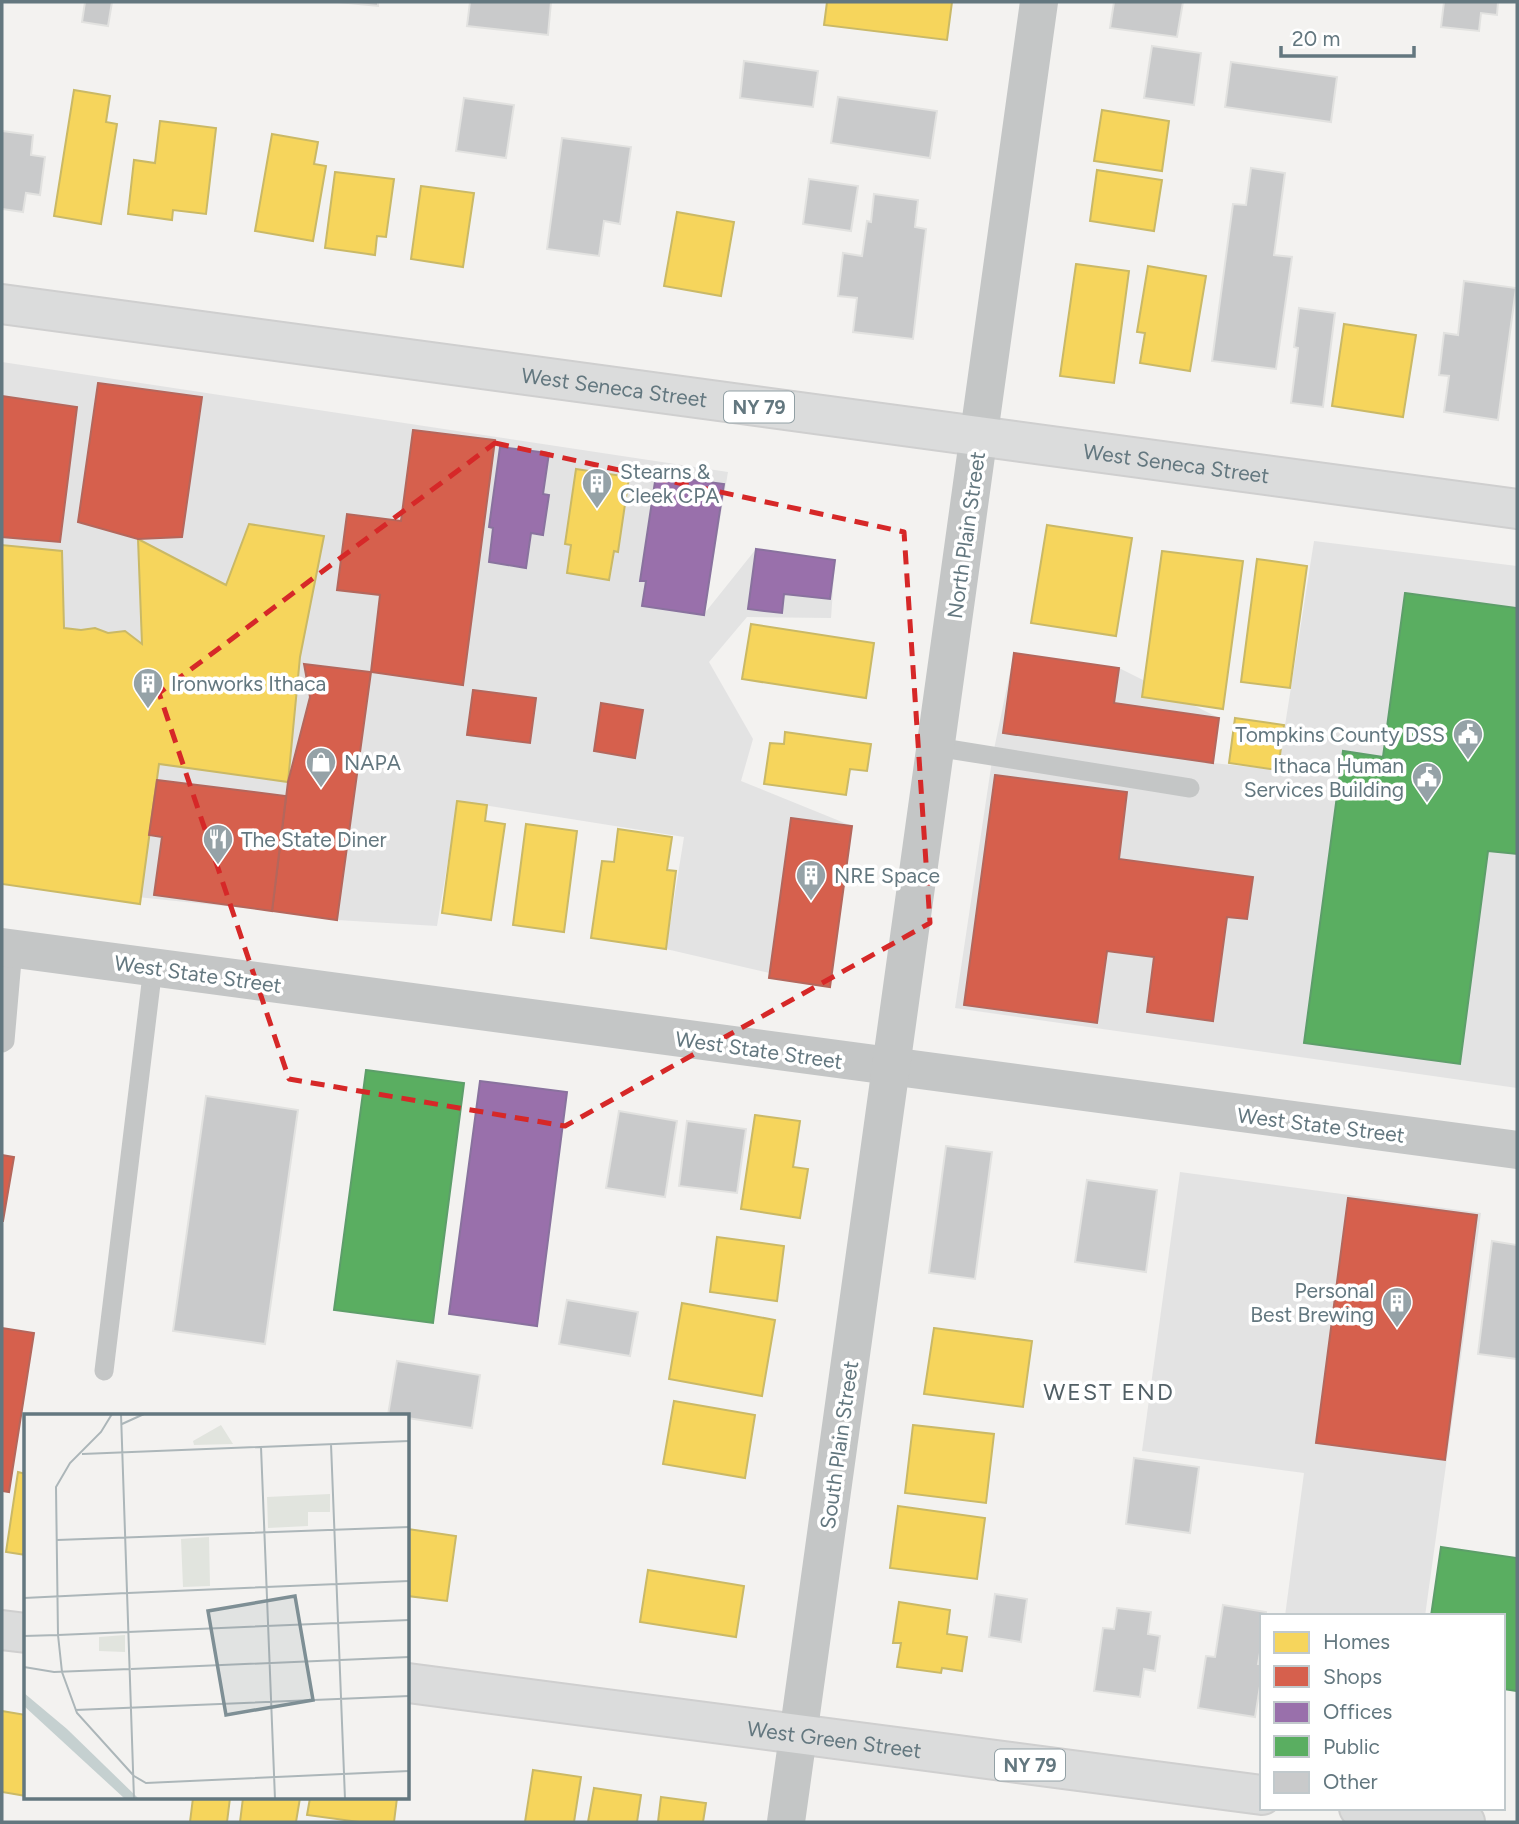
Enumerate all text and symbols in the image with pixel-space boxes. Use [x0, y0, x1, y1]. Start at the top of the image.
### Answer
scale bar [1281, 14, 1414, 58]
text: 20 m [1292, 26, 1340, 51]
street label: West Seneca Street [520, 362, 709, 412]
road number: NY 79 [724, 392, 794, 422]
street label: West Seneca Street [1082, 438, 1271, 488]
street label: North Plain Street [942, 450, 990, 620]
place label: Stearns & Cleek CPA [620, 459, 720, 508]
building icon: Stearns & Cleek CPA [580, 466, 614, 510]
building icon: Ironworks Ithaca [131, 666, 165, 710]
place label: Ironworks Ithaca [171, 671, 326, 696]
public building icon: Tompkins County DSS [1451, 717, 1485, 761]
place label: Tompkins County DSS [1235, 722, 1445, 747]
shop icon: NAPA [304, 745, 338, 789]
place label: NAPA [344, 750, 401, 775]
place label: Ithaca Human Services Building [1244, 753, 1404, 802]
public building icon: Ithaca Human Services Building [1410, 760, 1444, 804]
restaurant icon: The State Diner [201, 822, 235, 866]
place label: The State Diner [241, 827, 387, 852]
building icon: NRE Space [794, 858, 828, 902]
place label: NRE Space [834, 863, 940, 888]
street label: West State Street [113, 950, 283, 998]
street label: West State Street [674, 1026, 844, 1074]
street label: West State Street [1236, 1102, 1406, 1148]
place label: Personal Best Brewing [1250, 1278, 1374, 1327]
building icon: Personal Best Brewing [1380, 1285, 1414, 1329]
street label: South Plain Street [815, 1359, 863, 1531]
district label: WEST END [1043, 1378, 1175, 1406]
inset map [24, 1414, 410, 1800]
legend [1260, 1614, 1505, 1810]
text: Homes [1323, 1629, 1390, 1654]
text: Shops [1323, 1664, 1382, 1689]
text: Offices [1323, 1699, 1392, 1724]
street label: West Green Street [746, 1715, 923, 1763]
text: Public [1323, 1734, 1380, 1759]
road number: NY 79 [995, 1750, 1065, 1780]
text: Other [1323, 1769, 1378, 1794]

